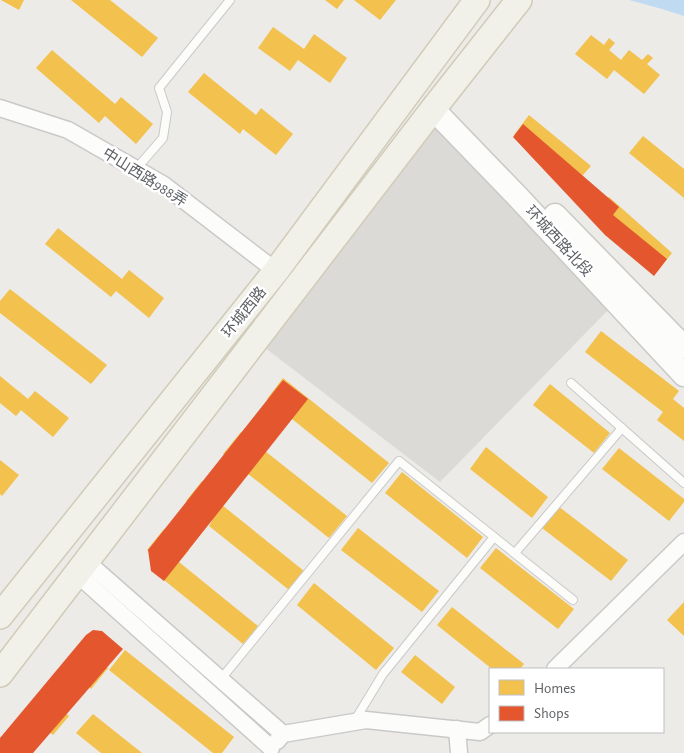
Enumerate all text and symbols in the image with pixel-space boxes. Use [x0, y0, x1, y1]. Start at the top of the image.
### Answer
street label: 中山西路988弄 [100, 145, 190, 209]
street label: 环城西路北段 [522, 202, 596, 279]
street label: 环城西路 [219, 284, 269, 340]
legend [489, 668, 664, 733]
text: Homes [534, 681, 576, 696]
text: Shops [534, 706, 569, 721]

